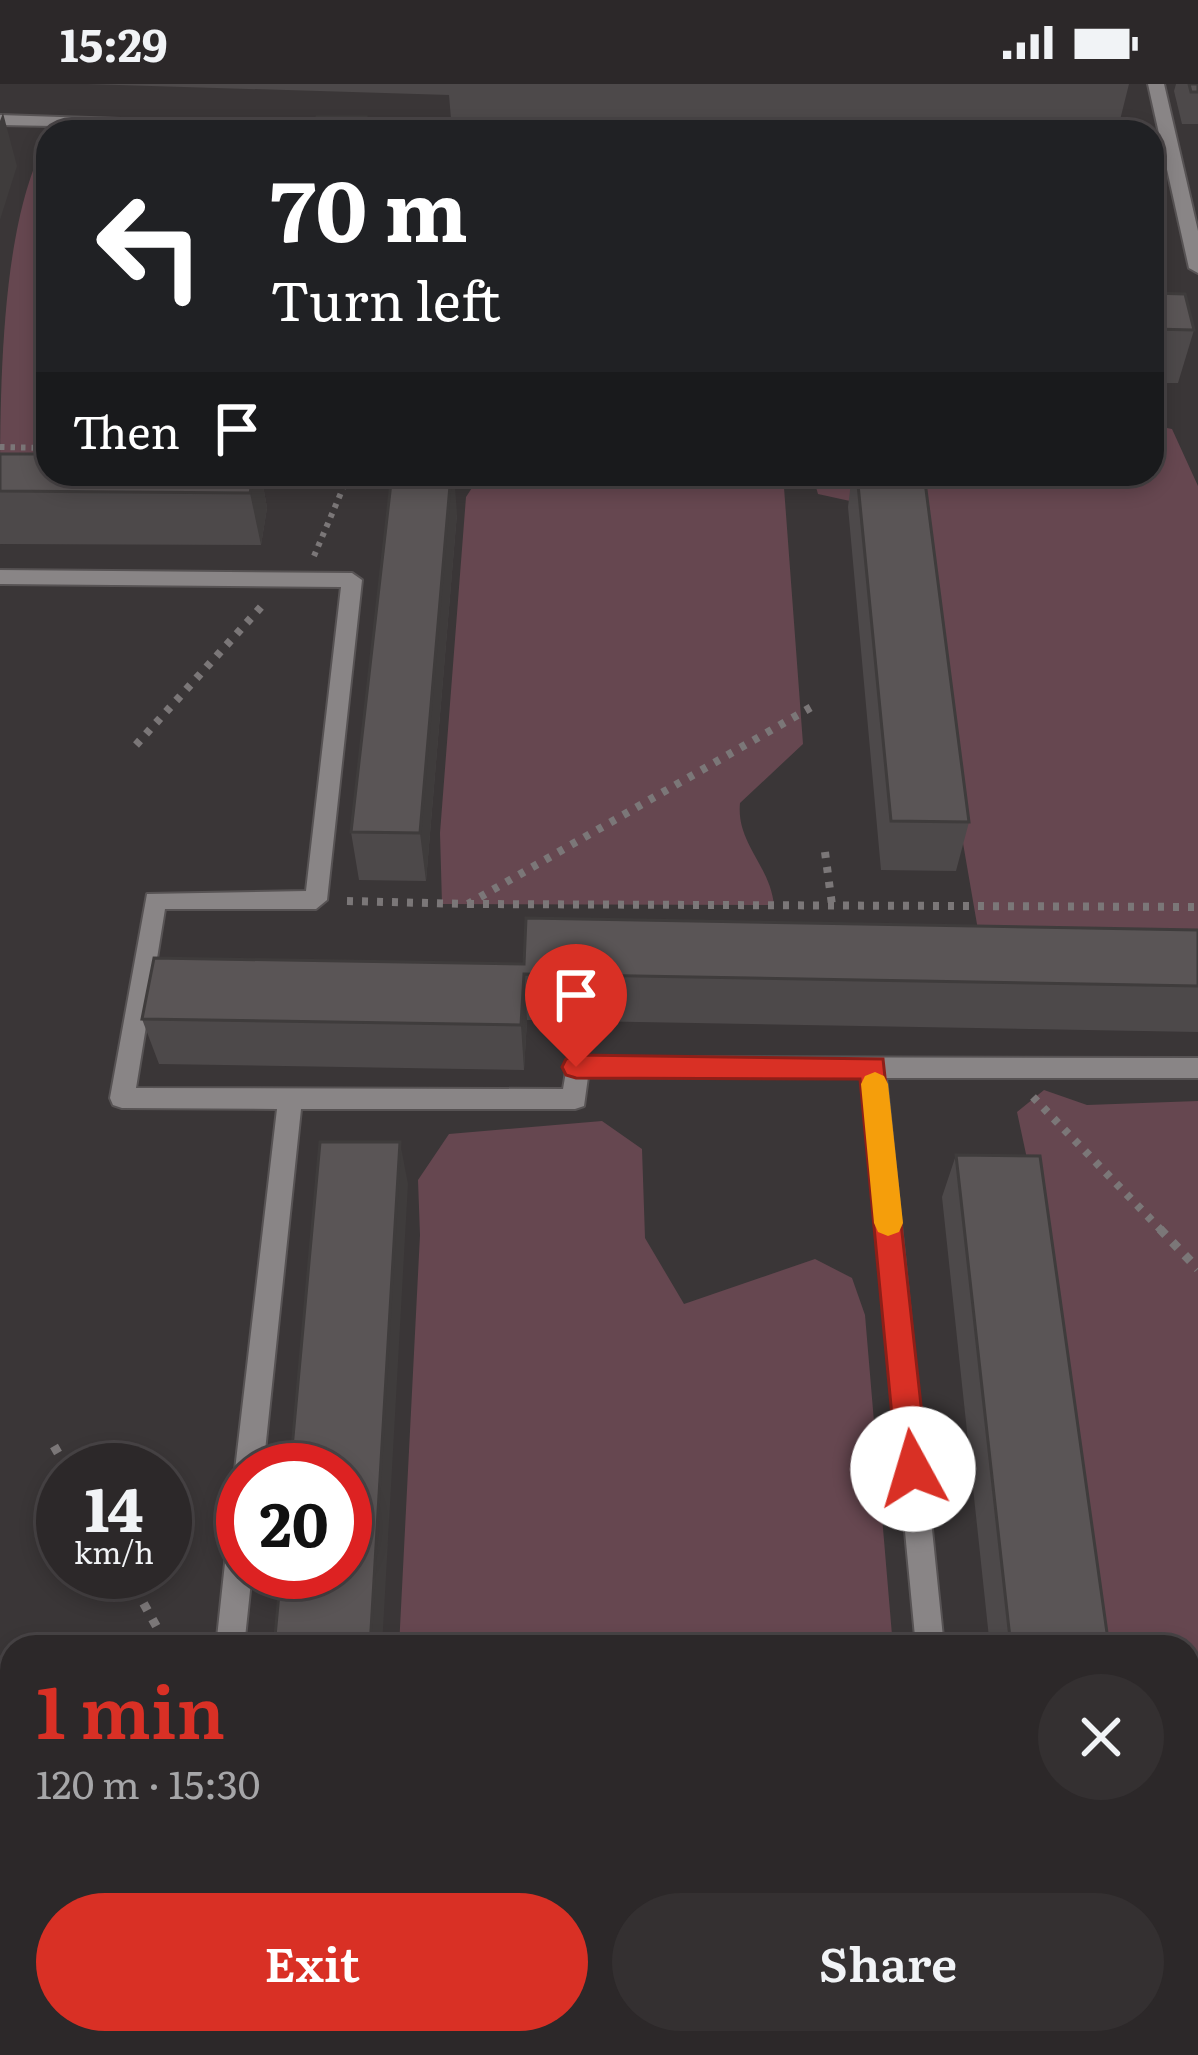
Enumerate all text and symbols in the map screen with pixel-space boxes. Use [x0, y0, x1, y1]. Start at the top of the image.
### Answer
text: 15:29 [60, 9, 168, 76]
text: 70 m [270, 143, 468, 268]
icon: left [72, 168, 228, 324]
text: Turn left [270, 257, 501, 338]
text: Then [72, 396, 180, 463]
icon: arrive [204, 396, 270, 462]
pin [525, 944, 627, 1067]
icon: arrive [543, 962, 609, 1028]
position arrow [850, 1406, 976, 1532]
speed limit sign: 20 [216, 1443, 372, 1599]
text: 14 [85, 1461, 143, 1550]
text: km/h [74, 1529, 154, 1573]
text: 1 min [36, 1654, 225, 1761]
button: close [1038, 1674, 1164, 1800]
text: 120 m · 15:30 [36, 1753, 260, 1811]
button: Exit [36, 1893, 588, 2031]
button: Share [612, 1893, 1164, 2031]

